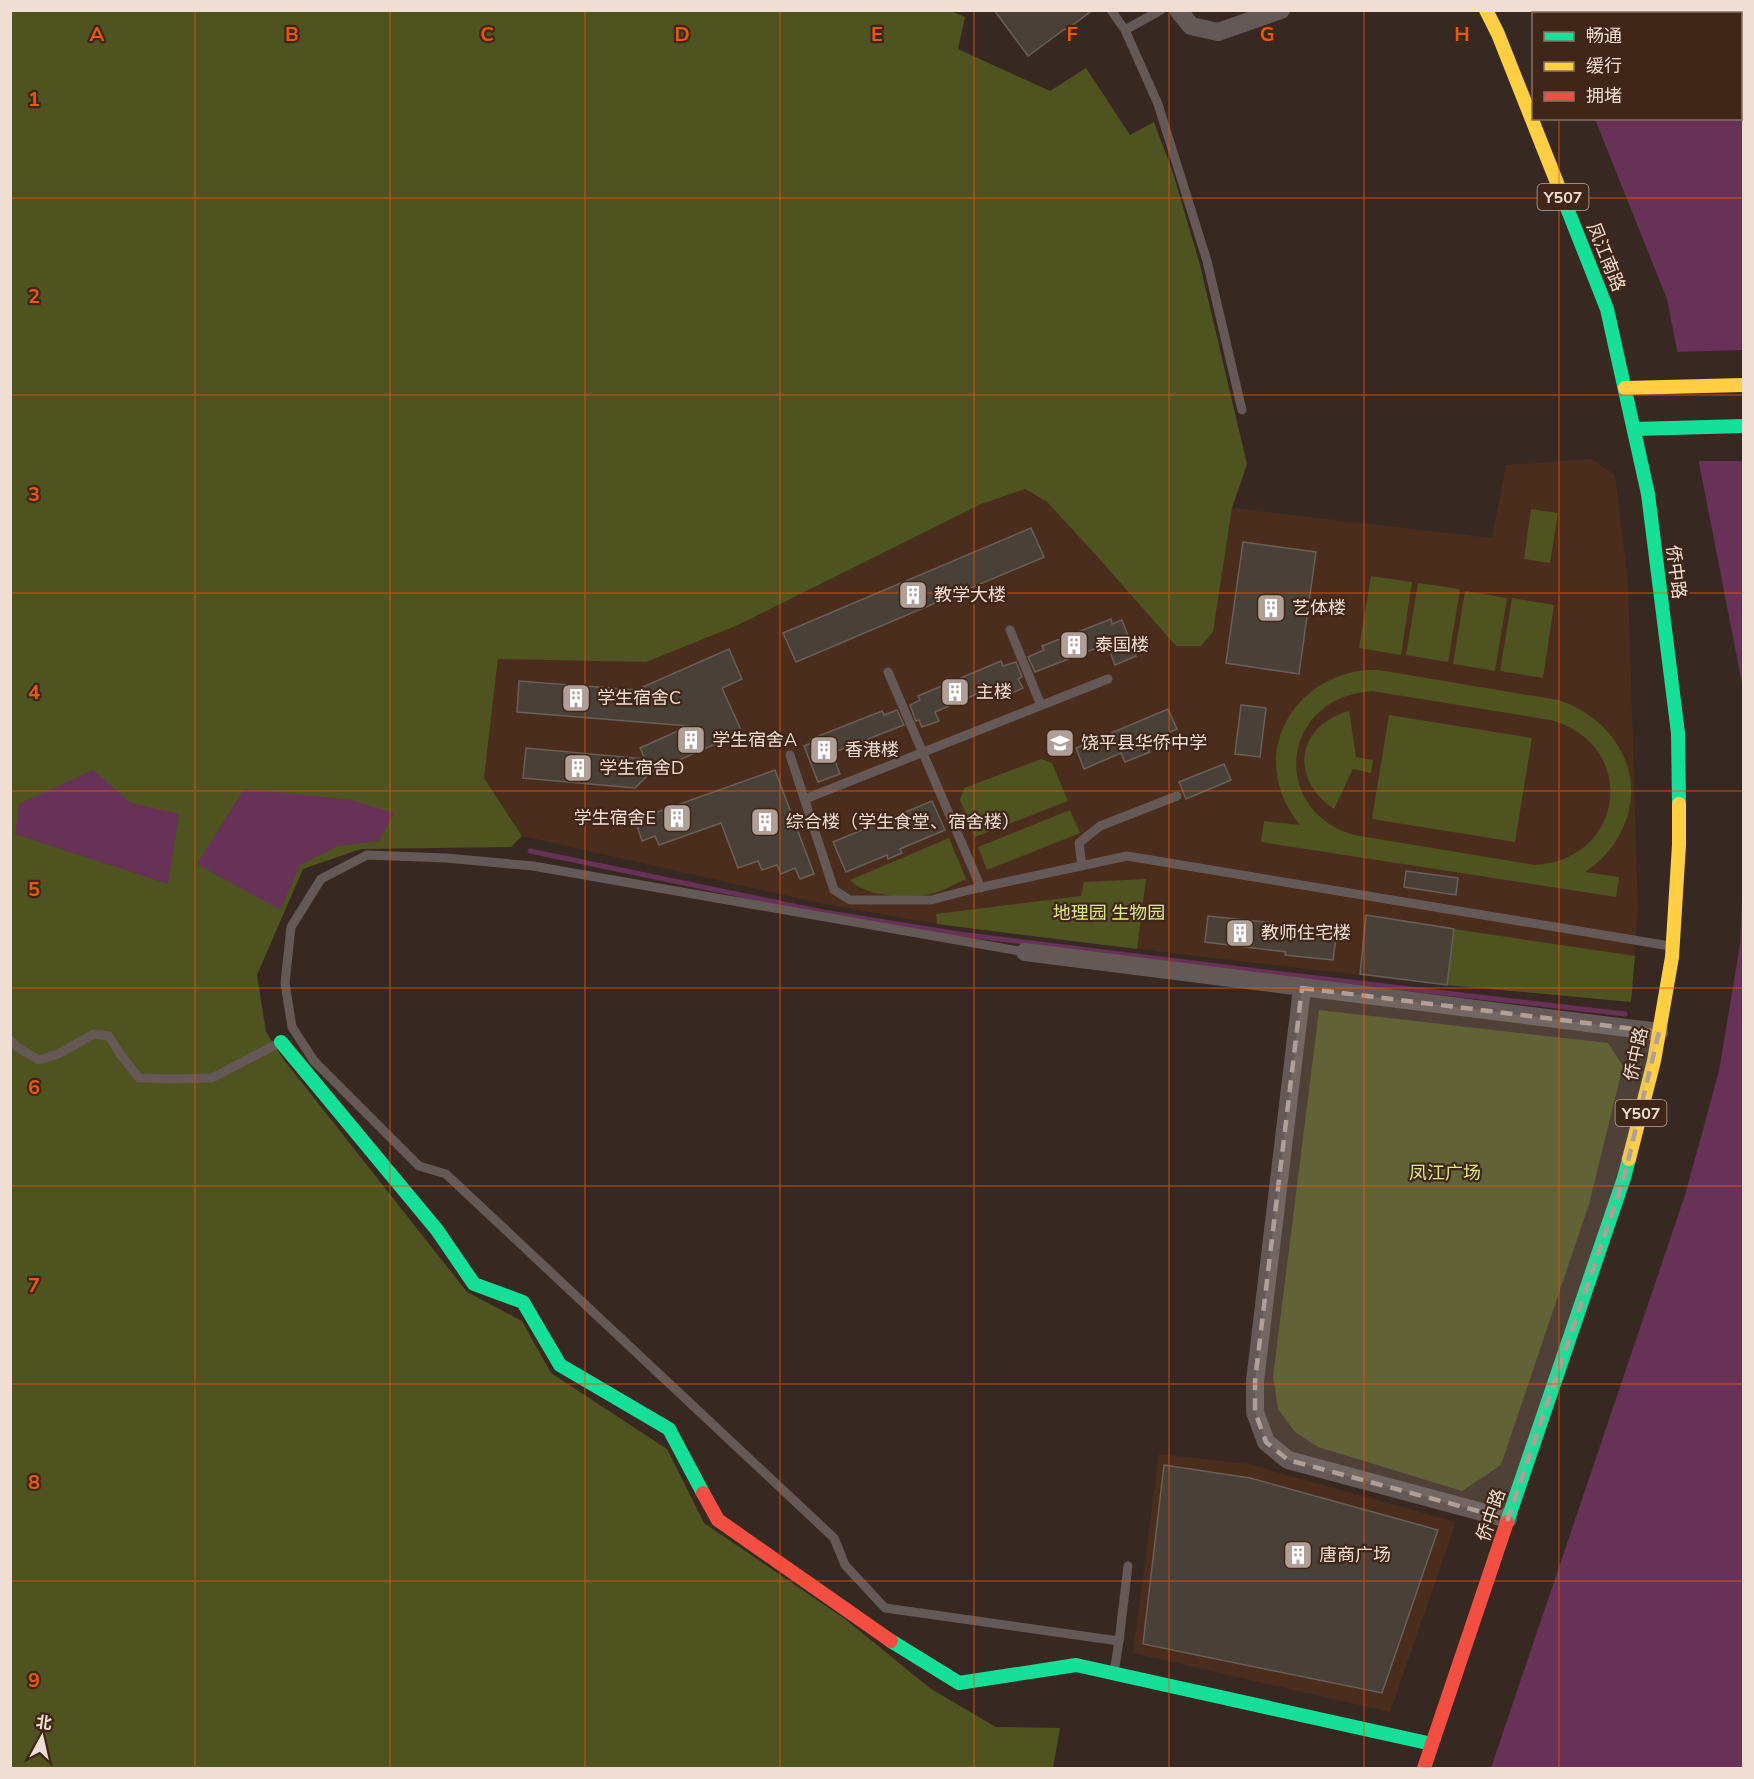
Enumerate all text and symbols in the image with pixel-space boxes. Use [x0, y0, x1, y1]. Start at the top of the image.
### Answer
legend [1532, 12, 1742, 120]
text: A [90, 21, 105, 48]
text: B [285, 21, 299, 48]
text: C [480, 21, 494, 48]
text: D [674, 21, 690, 48]
text: E [871, 21, 883, 48]
text: F [1066, 21, 1078, 48]
text: G [1260, 21, 1274, 48]
text: H [1454, 21, 1470, 48]
text: 畅通 [1586, 24, 1622, 48]
text: 缓行 [1586, 54, 1622, 78]
text: 拥堵 [1586, 84, 1622, 108]
text: 1 [28, 86, 40, 113]
road number: Y507 [1538, 184, 1588, 210]
street label: 凤江南路 [1581, 219, 1631, 295]
text: 2 [28, 283, 40, 310]
text: 3 [28, 481, 40, 508]
street label: 侨中路 [1661, 544, 1691, 600]
building icon: 教学大楼 [897, 579, 929, 611]
place label: 教学大楼 [934, 583, 1006, 607]
building icon: 艺体楼 [1255, 592, 1287, 624]
place label: 艺体楼 [1292, 596, 1346, 620]
building icon: 泰国楼 [1058, 629, 1090, 661]
place label: 泰国楼 [1095, 633, 1149, 657]
building icon: 主楼 [939, 676, 971, 708]
text: 4 [28, 679, 40, 706]
place label: 主楼 [976, 680, 1012, 704]
building icon: 学生宿舍C [560, 682, 592, 714]
place label: 学生宿舍C [597, 686, 681, 710]
building icon: 学生宿舍A [675, 724, 707, 756]
school or university icon: 饶平县华侨中学 [1044, 727, 1076, 759]
place label: 学生宿舍A [712, 728, 797, 752]
place label: 饶平县华侨中学 [1081, 731, 1207, 755]
building icon: 香港楼 [808, 734, 840, 766]
place label: 香港楼 [845, 738, 899, 762]
building icon: 学生宿舍D [562, 752, 594, 784]
place label: 学生宿舍D [599, 756, 684, 780]
building icon: 学生宿舍E [661, 802, 693, 834]
place label: 学生宿舍E [574, 806, 656, 830]
building icon: 综合楼（学生食堂、宿舍楼） [749, 806, 781, 838]
place label: 综合楼（学生食堂、宿舍楼） [786, 810, 1020, 834]
text: 5 [28, 876, 40, 903]
park label: 地理园 生物园 [1053, 901, 1165, 925]
building icon: 教师住宅楼 [1224, 917, 1256, 949]
place label: 教师住宅楼 [1261, 921, 1351, 945]
street label: 侨中路 [1619, 1025, 1653, 1083]
text: 6 [28, 1074, 40, 1101]
road number: Y507 [1616, 1100, 1666, 1126]
park label: 凤江广场 [1409, 1161, 1481, 1185]
text: 7 [28, 1272, 40, 1299]
text: 8 [28, 1469, 40, 1496]
street label: 侨中路 [1471, 1486, 1511, 1544]
building icon: 唐商广场 [1282, 1539, 1314, 1571]
place label: 唐商广场 [1319, 1543, 1391, 1567]
text: 9 [28, 1667, 40, 1694]
north arrow [12, 1707, 72, 1767]
text: 北 [34, 1711, 53, 1735]

